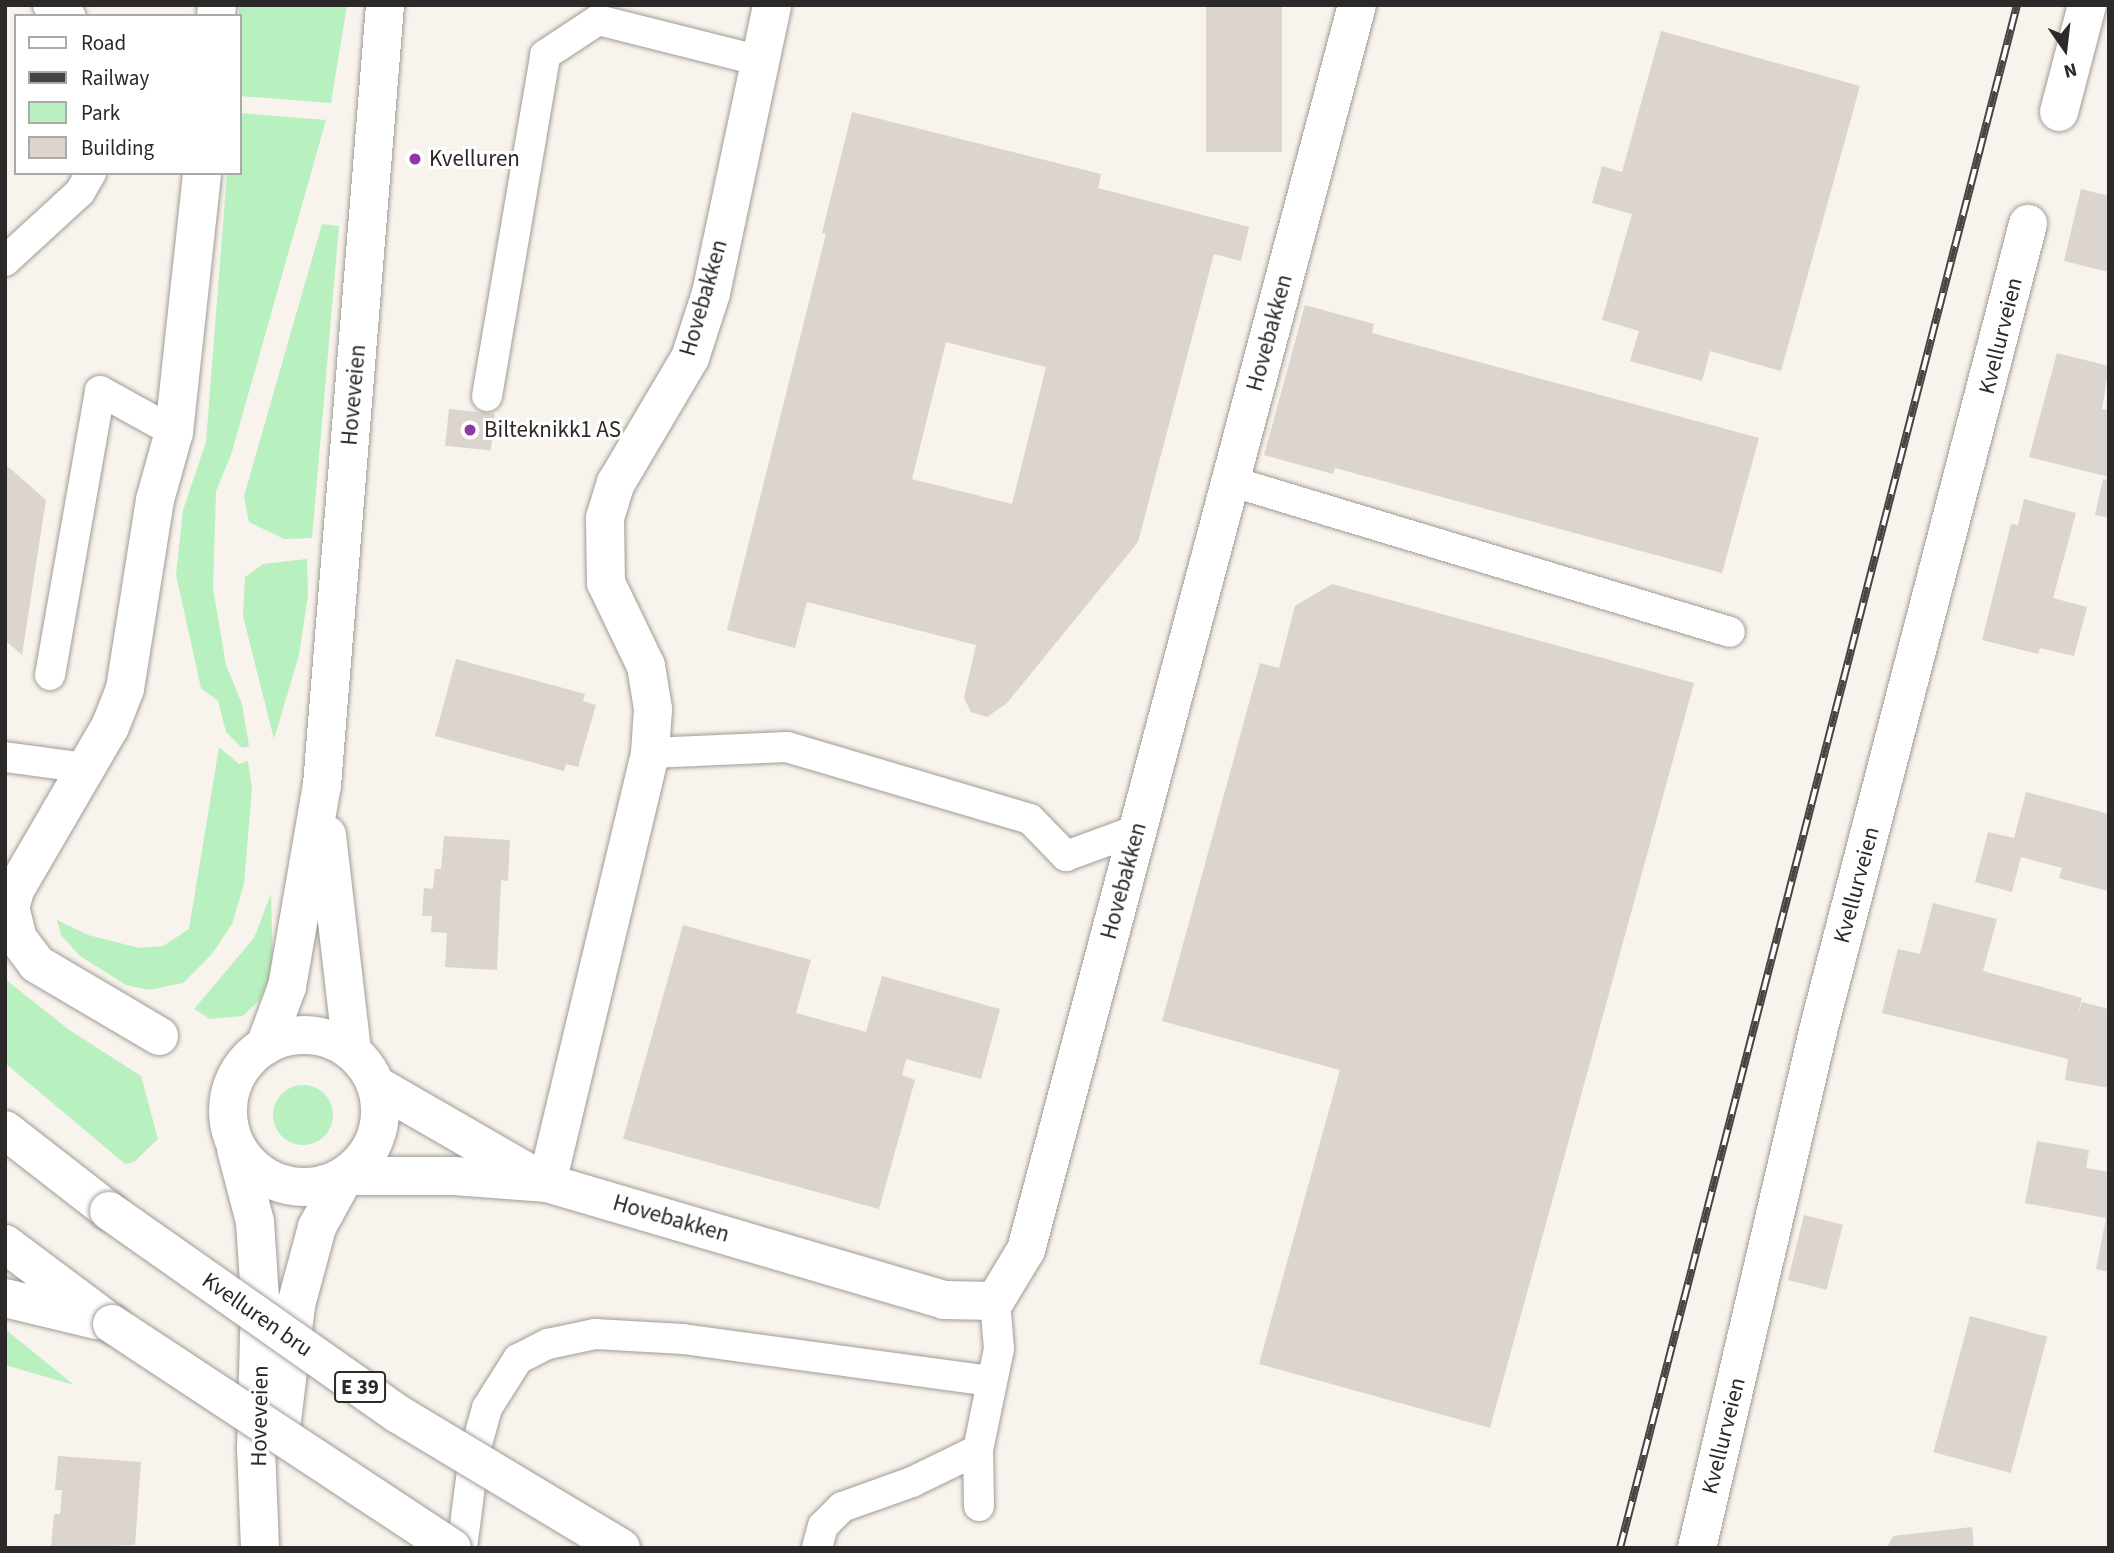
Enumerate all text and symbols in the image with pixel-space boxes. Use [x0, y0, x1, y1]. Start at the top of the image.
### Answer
legend [14, 14, 242, 175]
north arrow [2030, 14, 2100, 84]
text: Road [81, 28, 126, 58]
text: N [2061, 55, 2080, 84]
text: Railway [81, 63, 149, 93]
text: Park [81, 98, 120, 128]
text: Building [81, 133, 154, 163]
place label: Kvelluren [429, 145, 520, 173]
marker: Kvelluren [407, 151, 423, 167]
street label: Hovebakken [674, 237, 734, 359]
street label: Hovebakken [1241, 272, 1299, 394]
street label: Kvellurveien [1973, 275, 2029, 397]
street label: Hoveveien [336, 343, 372, 447]
place label: Bilteknikk1 AS [484, 416, 621, 444]
marker: Bilteknikk1 AS [462, 422, 478, 438]
street label: Hovebakken [1095, 820, 1153, 942]
street label: Kvellurveien [1828, 824, 1886, 946]
street label: Hovebakken [610, 1189, 732, 1249]
street label: Kvelluren bru [196, 1267, 318, 1363]
street label: Hoveveien [245, 1365, 275, 1467]
road number: E 39 [334, 1370, 386, 1404]
street label: Kvellurveien [1696, 1375, 1752, 1497]

